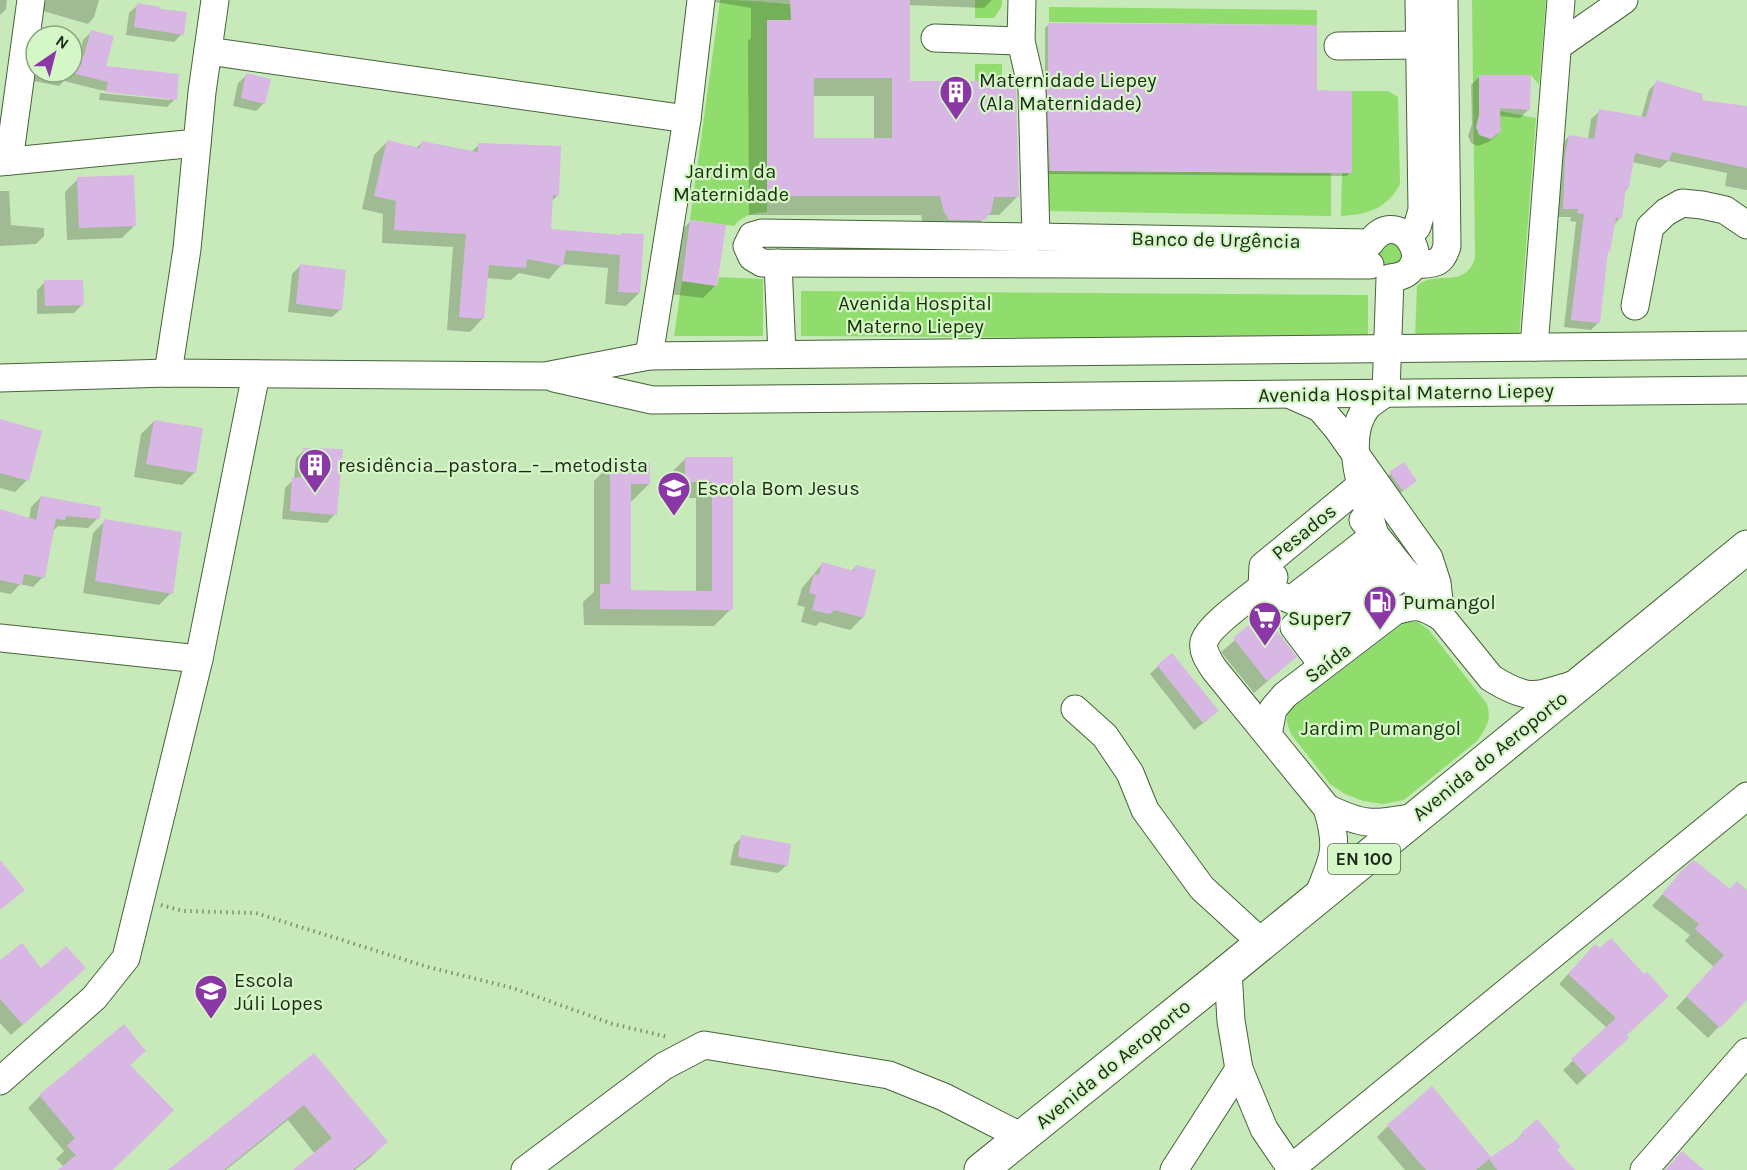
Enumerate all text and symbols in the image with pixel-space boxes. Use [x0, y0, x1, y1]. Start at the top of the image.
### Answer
north arrow [24, 24, 84, 84]
text: N [52, 31, 72, 53]
place label: Maternidade Liepey (Ala Maternidade) [979, 69, 1157, 115]
building icon: Maternidade Liepey (Ala Maternidade) [938, 74, 974, 121]
park label: Jardim da Maternidade [673, 160, 789, 206]
street label: Banco de Urgência [1131, 227, 1301, 253]
park label: Avenida Hospital Materno Liepey [838, 292, 992, 338]
street label: Avenida Hospital Materno Liepey [1258, 379, 1554, 407]
building icon: residência_pastora_-_metodista [297, 447, 333, 494]
place label: residência_pastora_-_metodista [338, 454, 648, 477]
school or university icon: Escola Bom Jesus [656, 470, 692, 517]
place label: Escola Bom Jesus [697, 477, 860, 500]
street label: Pesados [1267, 499, 1341, 565]
fuel station icon: Pumangol [1362, 584, 1398, 631]
place label: Pumangol [1403, 591, 1496, 614]
supermarket icon: Super7 [1247, 600, 1283, 647]
place label: Super7 [1288, 607, 1351, 630]
street label: Saída [1300, 638, 1356, 688]
street label: Avenida do Aeroporto [1408, 686, 1572, 826]
park label: Jardim Pumangol [1301, 717, 1461, 740]
road number: EN 100 [1328, 844, 1400, 874]
place label: Escola Júli Lopes [234, 969, 323, 1015]
school or university icon: Escola Júli Lopes [193, 973, 229, 1020]
street label: Avenida do Aeroporto [1031, 994, 1195, 1134]

